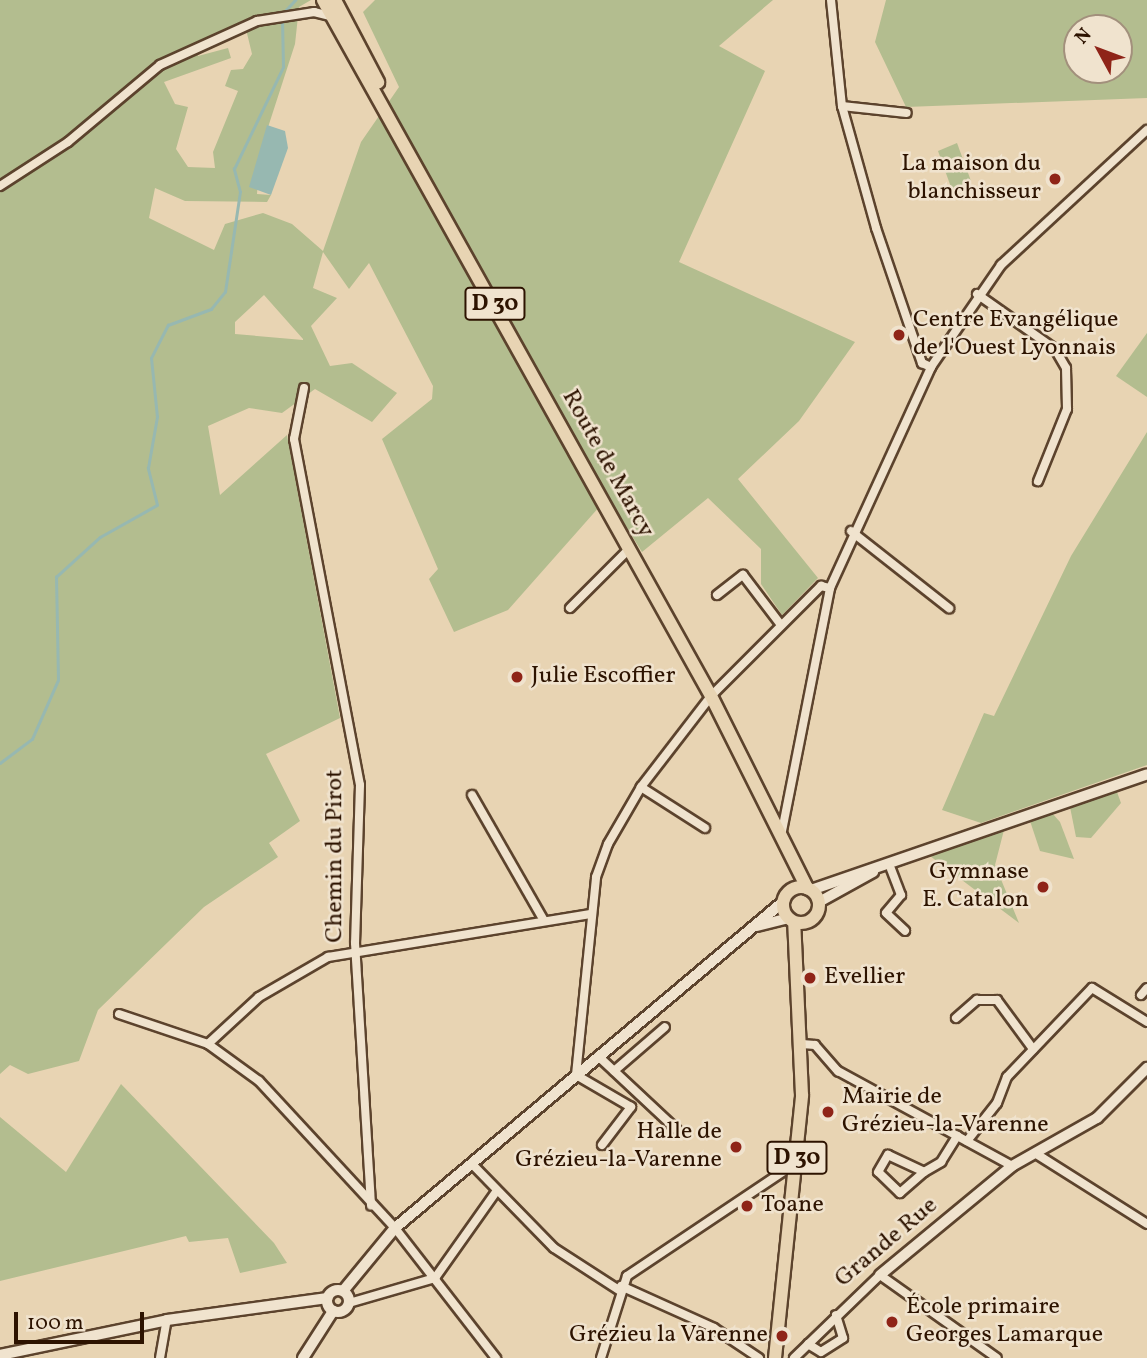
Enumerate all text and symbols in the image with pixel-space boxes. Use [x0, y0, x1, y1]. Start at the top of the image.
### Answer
north arrow [1063, 14, 1133, 84]
text: N [1069, 23, 1098, 50]
place label: La maison du blanchisseur [901, 151, 1041, 207]
marker: La maison du blanchisseur [1047, 171, 1063, 187]
road number: D 30 [463, 284, 526, 324]
place label: Centre Evangélique de l'Ouest Lyonnais [913, 307, 1118, 363]
marker: Centre Evangélique de l'Ouest Lyonnais [891, 327, 907, 343]
street label: Route de Marcy [555, 385, 659, 543]
place label: Julie Escoffier [531, 663, 675, 691]
marker: Julie Escoffier [509, 669, 525, 685]
street label: Chemin du Pirot [322, 769, 350, 943]
place label: Gymnase E. Catalon [922, 859, 1029, 915]
marker: Gymnase E. Catalon [1035, 879, 1051, 895]
place label: Evellier [824, 964, 905, 992]
marker: Evellier [802, 970, 818, 986]
place label: Mairie de Grézieu-la-Varenne [842, 1084, 1049, 1140]
marker: Mairie de Grézieu-la-Varenne [820, 1104, 836, 1120]
place label: Halle de Grézieu-la-Varenne [515, 1119, 722, 1175]
road number: D 30 [766, 1138, 828, 1177]
marker: Halle de Grézieu-la-Varenne [728, 1139, 744, 1155]
place label: Toane [761, 1192, 824, 1220]
street label: Grande Rue [830, 1192, 944, 1294]
marker: Toane [739, 1198, 755, 1214]
place label: École primaire Georges Lamarque [906, 1294, 1103, 1350]
scale bar [18, 1298, 147, 1342]
text: 100 m [27, 1309, 84, 1338]
marker: École primaire Georges Lamarque [884, 1314, 900, 1330]
place label: Grézieu la Varenne [568, 1322, 768, 1350]
marker: Grézieu la Varenne [774, 1328, 790, 1344]

